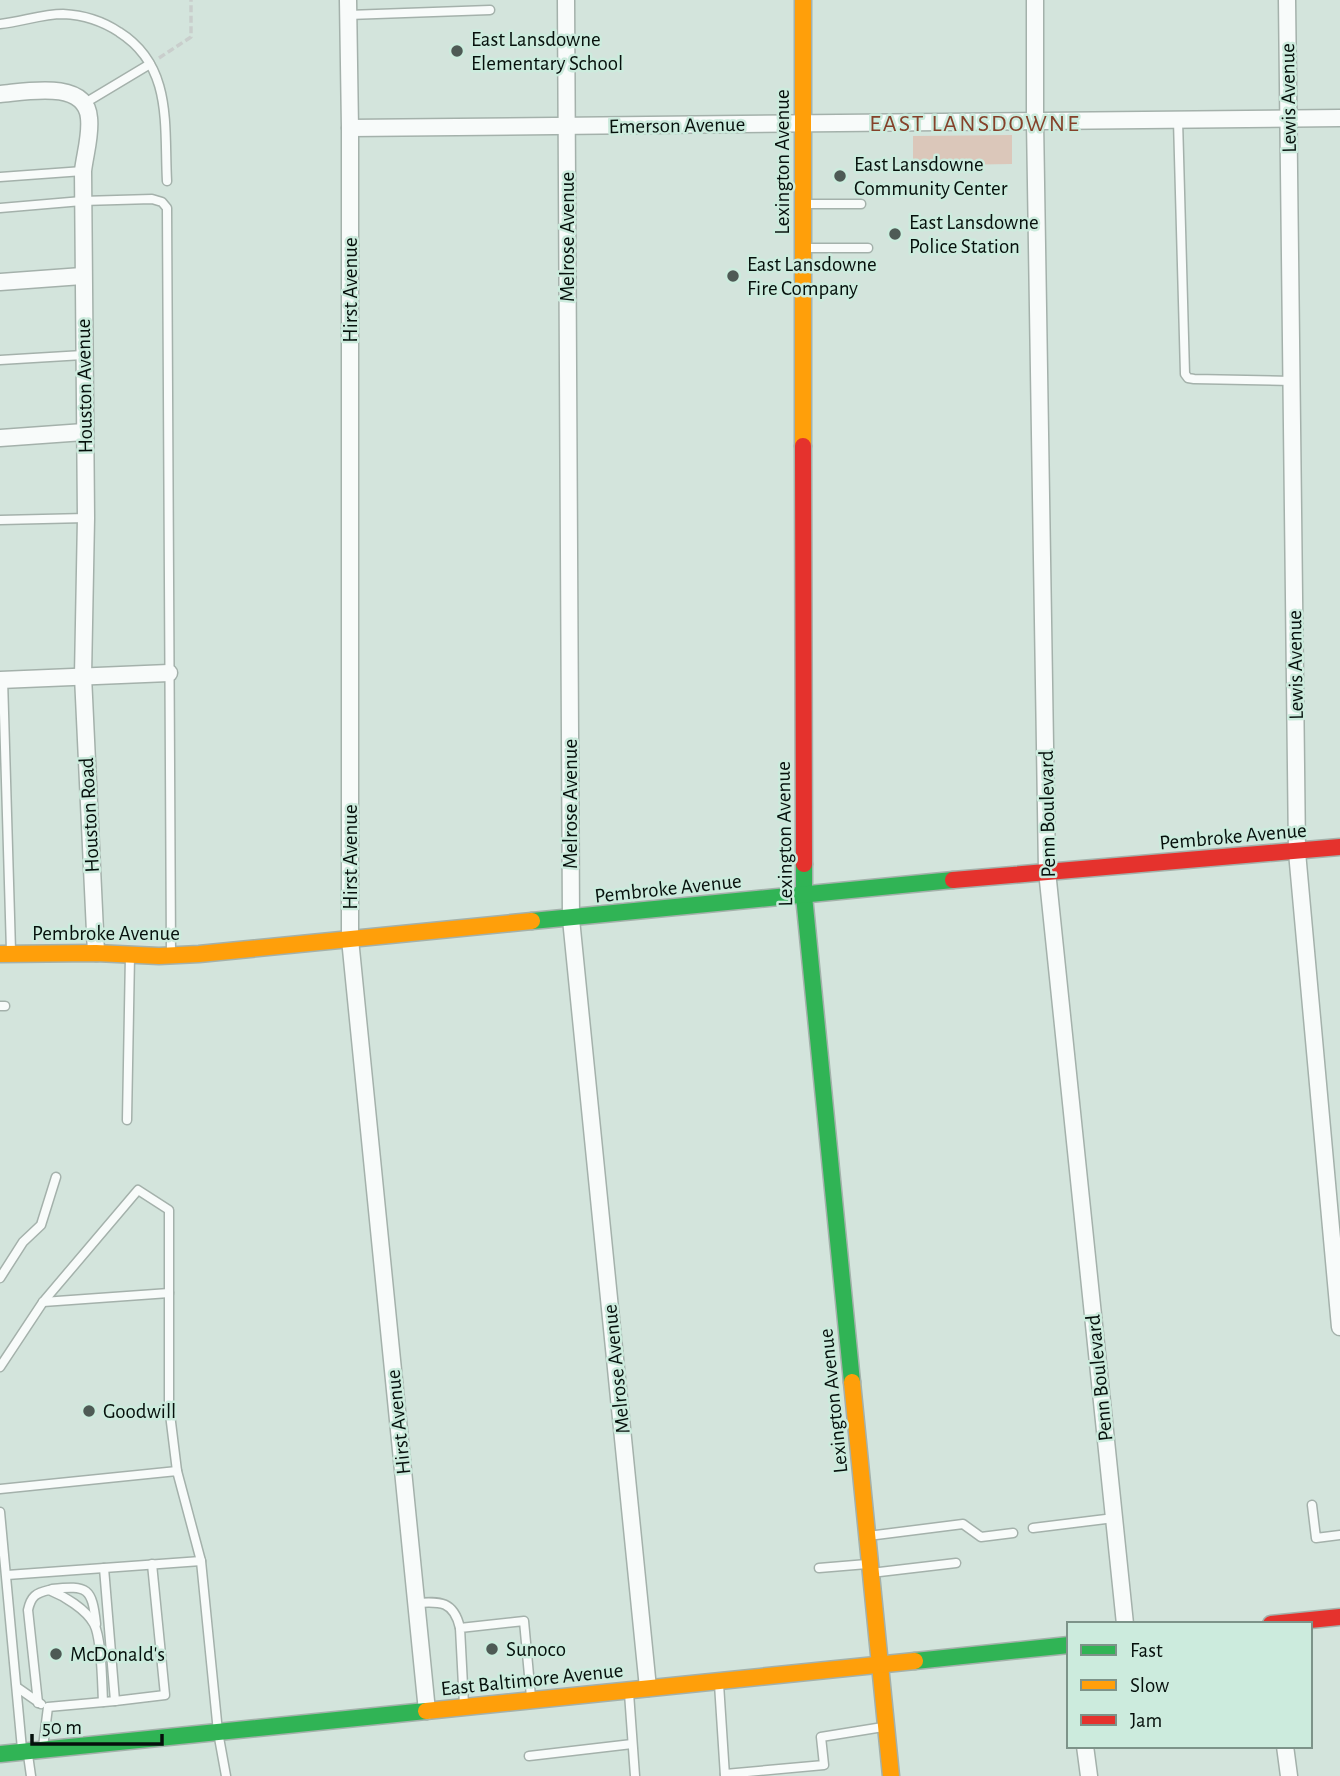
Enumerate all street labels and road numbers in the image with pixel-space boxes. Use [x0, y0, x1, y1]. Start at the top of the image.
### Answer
street label: Lewis Avenue [1277, 43, 1300, 153]
street label: Lexington Avenue [772, 89, 793, 235]
street label: Emerson Avenue [609, 114, 745, 137]
street label: Melrose Avenue [557, 172, 578, 302]
street label: Hirst Avenue [340, 237, 361, 343]
street label: Houston Avenue [73, 318, 96, 454]
street label: Lewis Avenue [1284, 610, 1307, 720]
street label: Melrose Avenue [560, 739, 581, 869]
street label: Penn Boulevard [1036, 750, 1059, 878]
street label: Houston Road [76, 757, 103, 873]
street label: Lexington Avenue [773, 761, 796, 907]
street label: Hirst Avenue [340, 804, 361, 910]
street label: Pembroke Avenue [1159, 820, 1308, 853]
street label: Pembroke Avenue [593, 870, 743, 907]
street label: Pembroke Avenue [32, 923, 180, 944]
street label: Melrose Avenue [599, 1303, 634, 1435]
street label: Penn Boulevard [1082, 1313, 1117, 1442]
street label: Lexington Avenue [815, 1328, 852, 1474]
street label: Hirst Avenue [383, 1368, 414, 1475]
street label: East Baltimore Avenue [440, 1659, 624, 1700]

